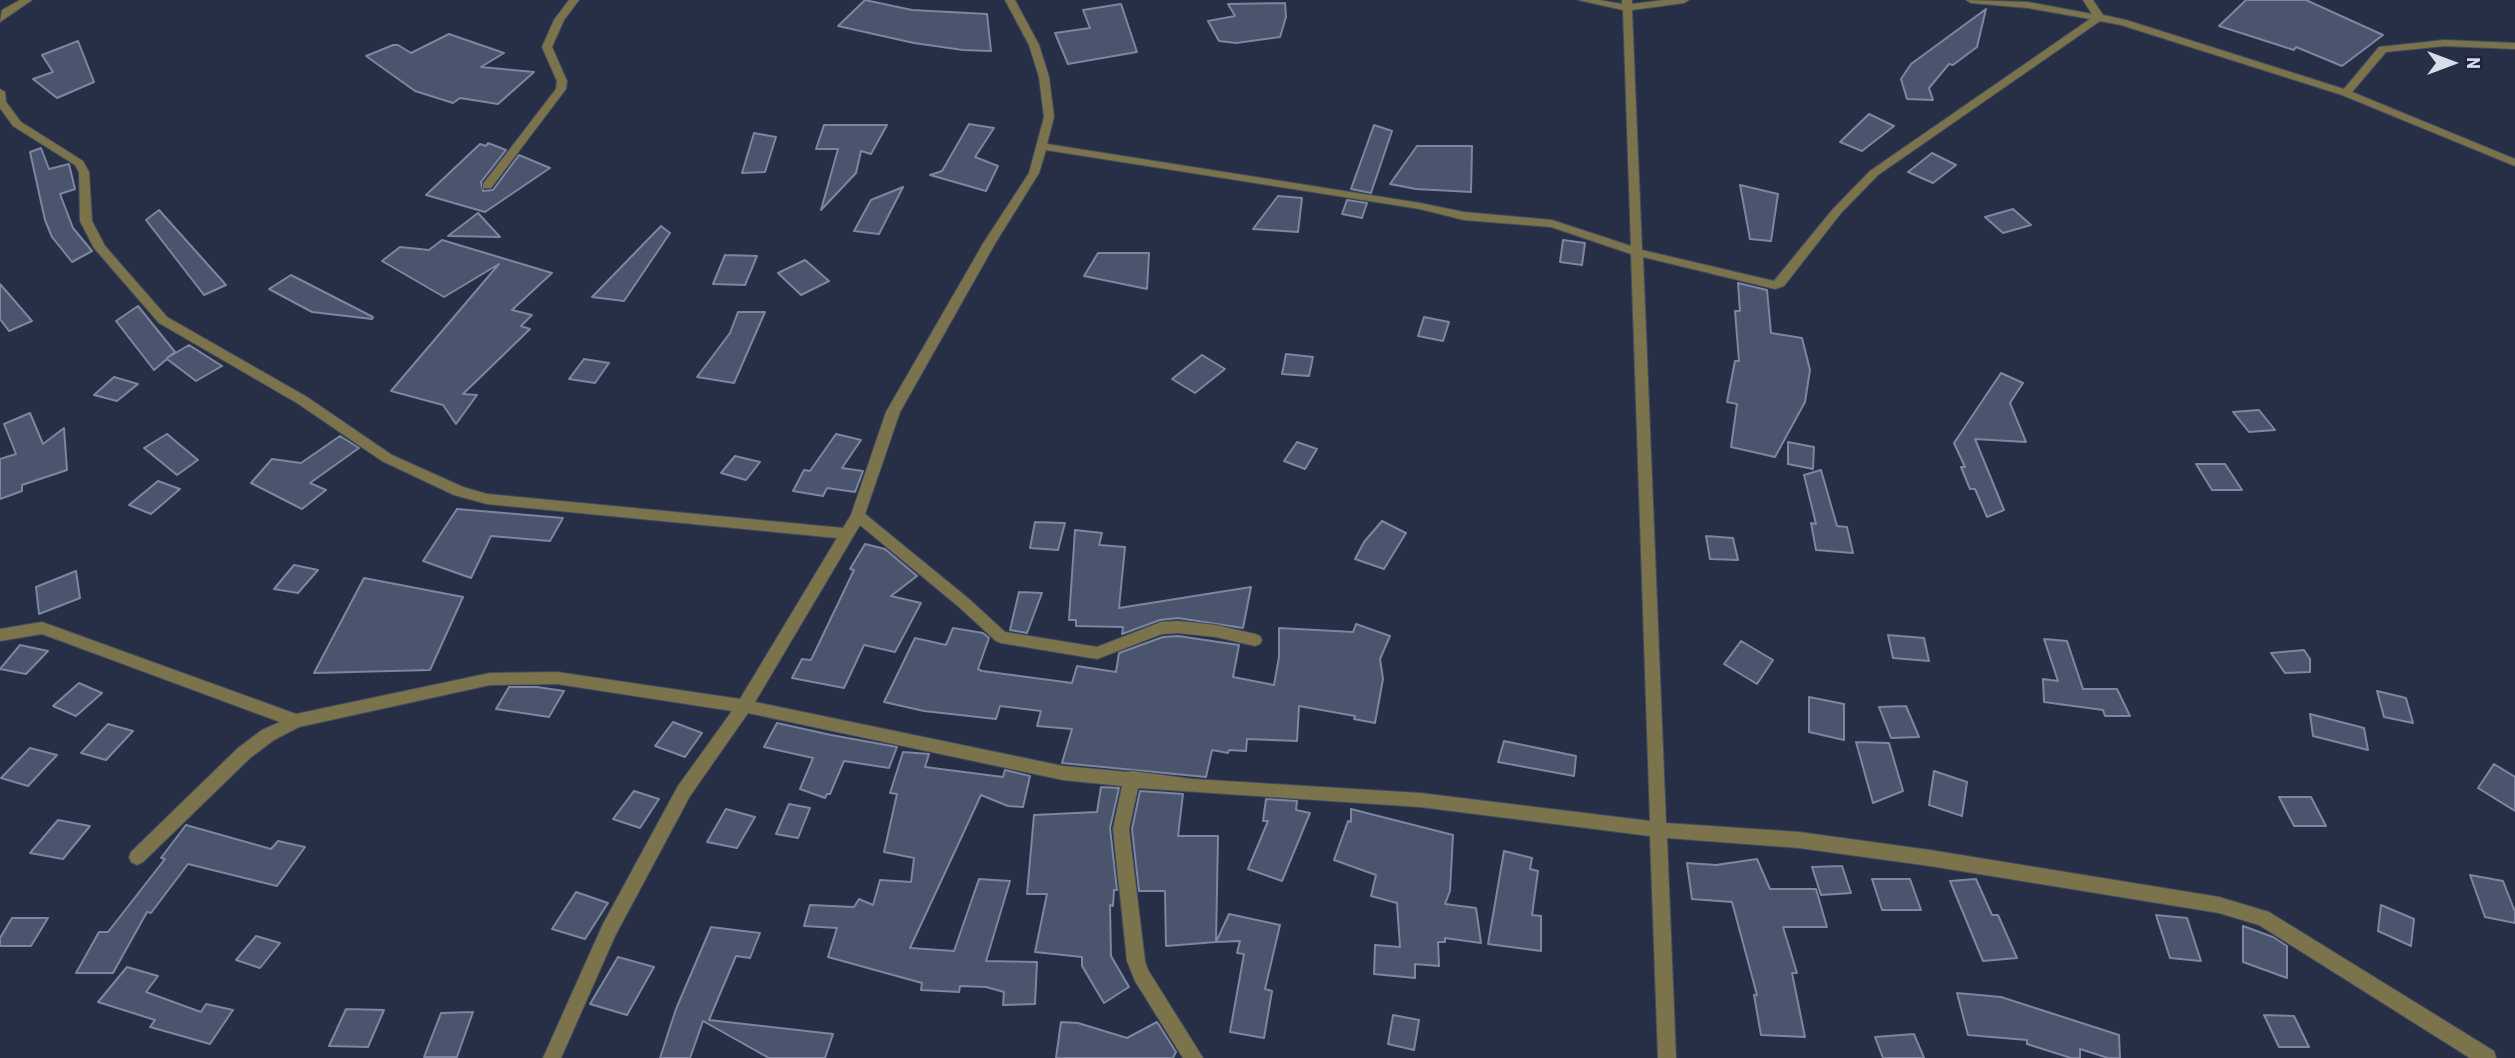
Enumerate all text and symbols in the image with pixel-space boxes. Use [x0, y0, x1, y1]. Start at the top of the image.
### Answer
north arrow [2417, 28, 2487, 98]
text: N [2462, 57, 2485, 69]

